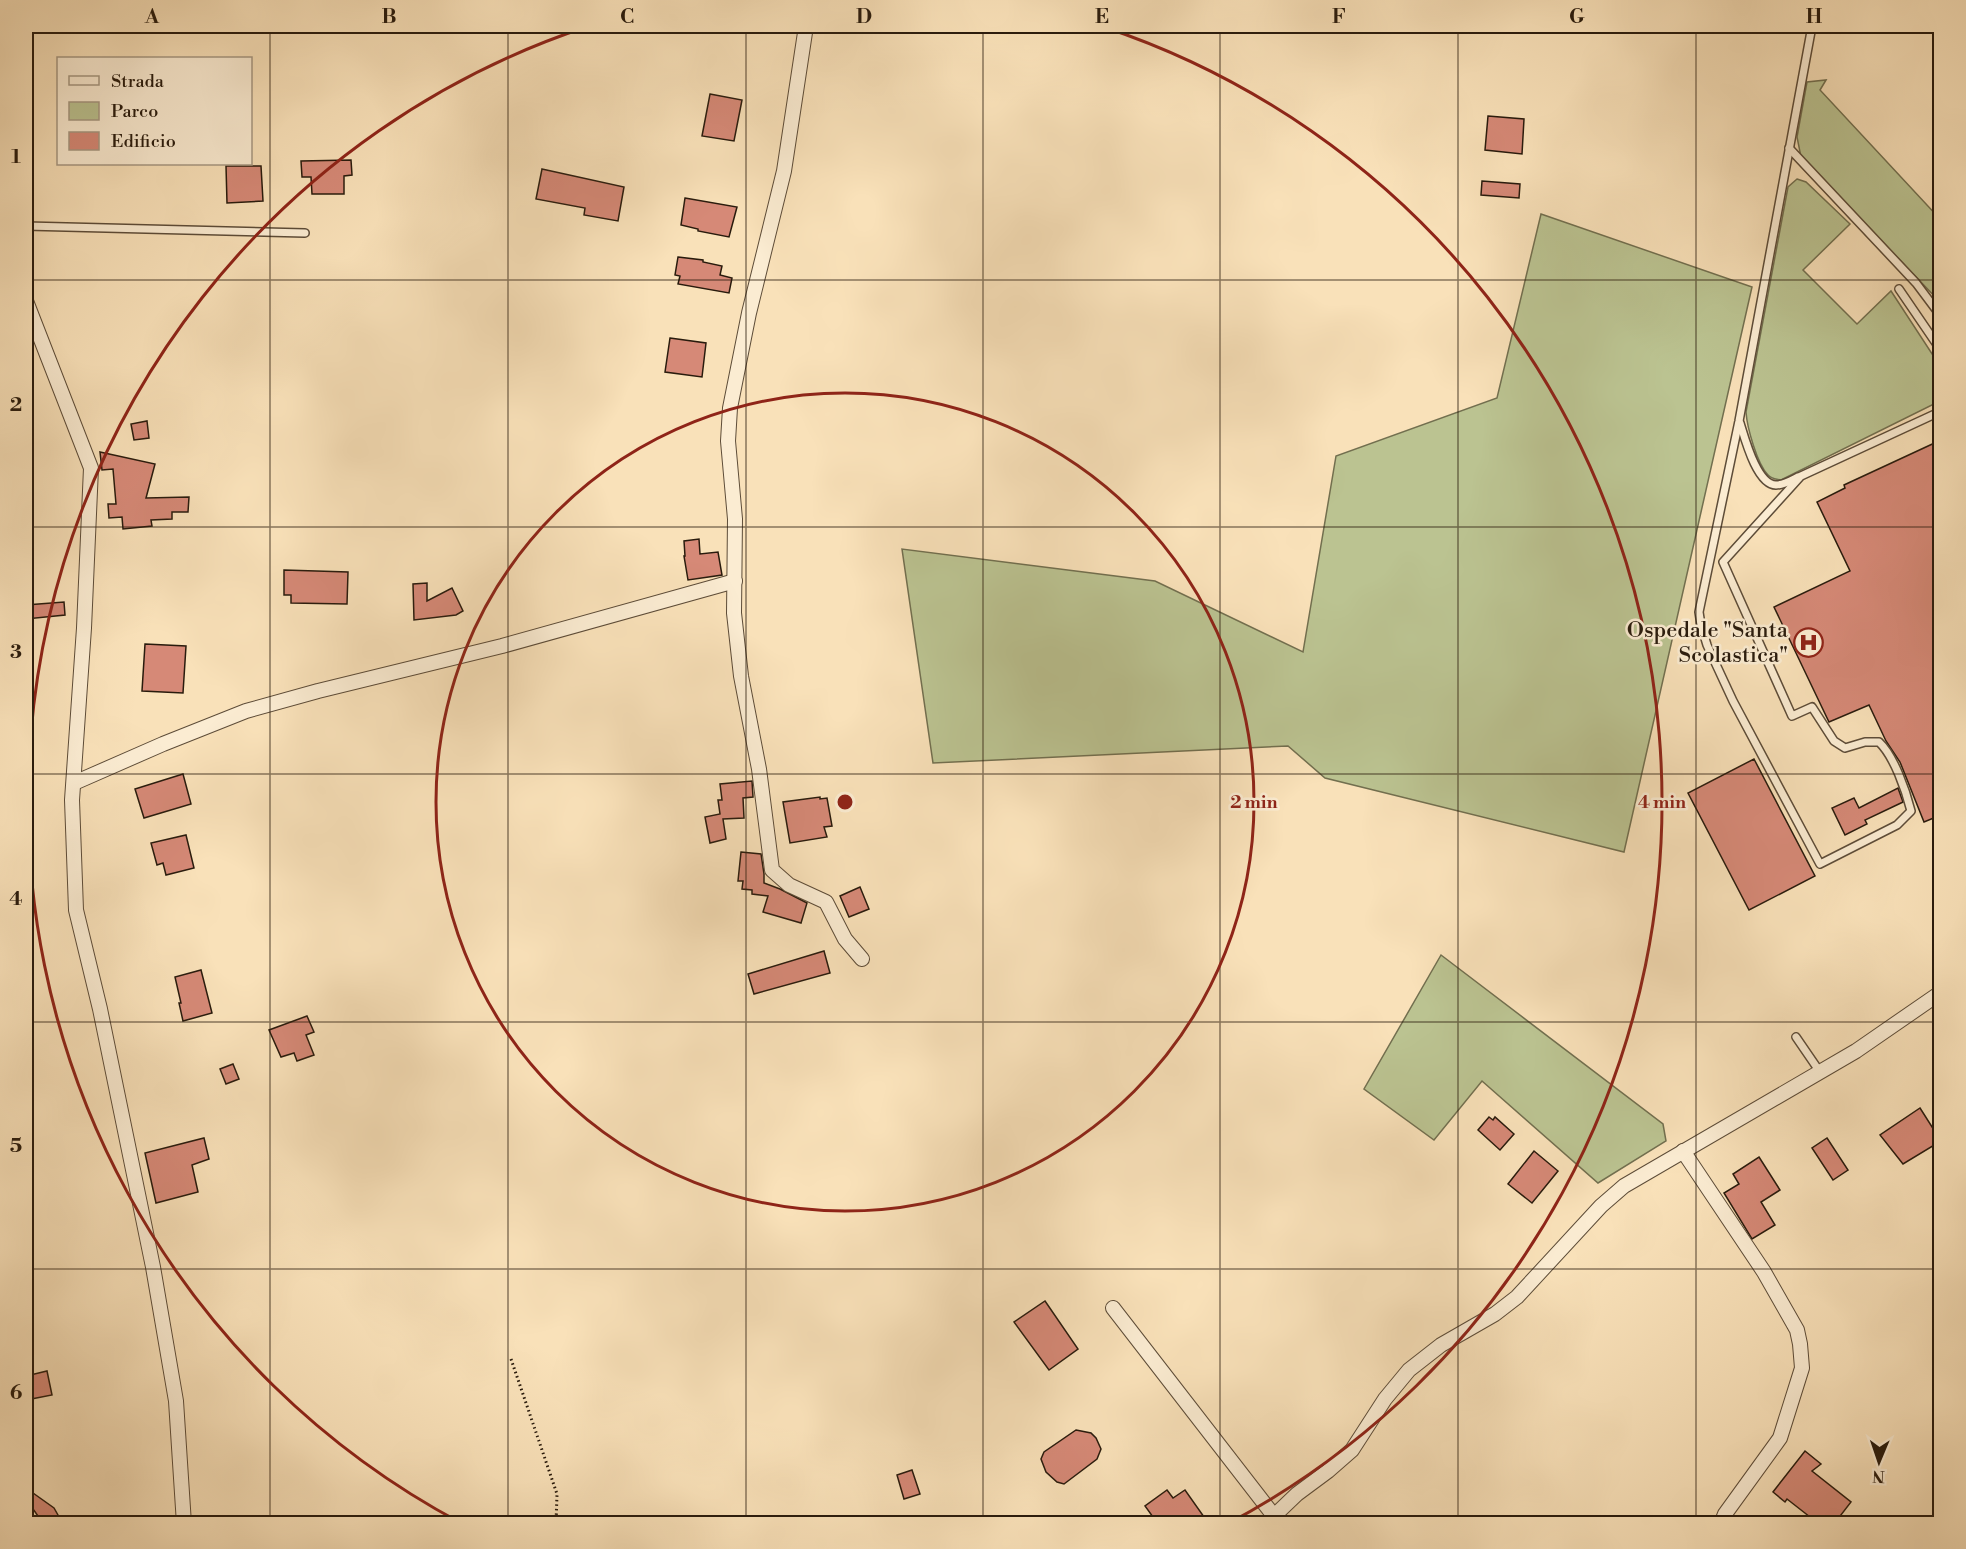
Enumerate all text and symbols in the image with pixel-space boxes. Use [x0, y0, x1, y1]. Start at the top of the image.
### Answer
text: A [144, 5, 160, 30]
text: B [381, 5, 397, 30]
text: C [620, 5, 634, 30]
text: D [856, 5, 872, 30]
text: E [1095, 5, 1109, 30]
text: F [1332, 5, 1346, 30]
text: G [1569, 5, 1585, 30]
text: H [1806, 5, 1823, 30]
legend [57, 57, 252, 165]
text: Strada [111, 70, 165, 93]
text: Parco [111, 100, 158, 123]
text: Edificio [111, 130, 176, 153]
text: 1 [11, 145, 21, 170]
text: 2 [10, 393, 22, 418]
place label: Ospedale "Santa Scolastica" [1627, 617, 1789, 669]
hospital icon: Ospedale "Santa Scolastica" [1793, 626, 1825, 658]
text: 3 [10, 640, 22, 665]
text: 2 min [1230, 791, 1278, 814]
text: 4 min [1638, 791, 1686, 814]
centre of rings [835, 792, 855, 812]
text: 4 [9, 887, 23, 912]
text: 5 [10, 1134, 22, 1159]
text: 6 [10, 1381, 23, 1406]
north arrow [1849, 1432, 1909, 1492]
text: N [1871, 1466, 1885, 1486]

